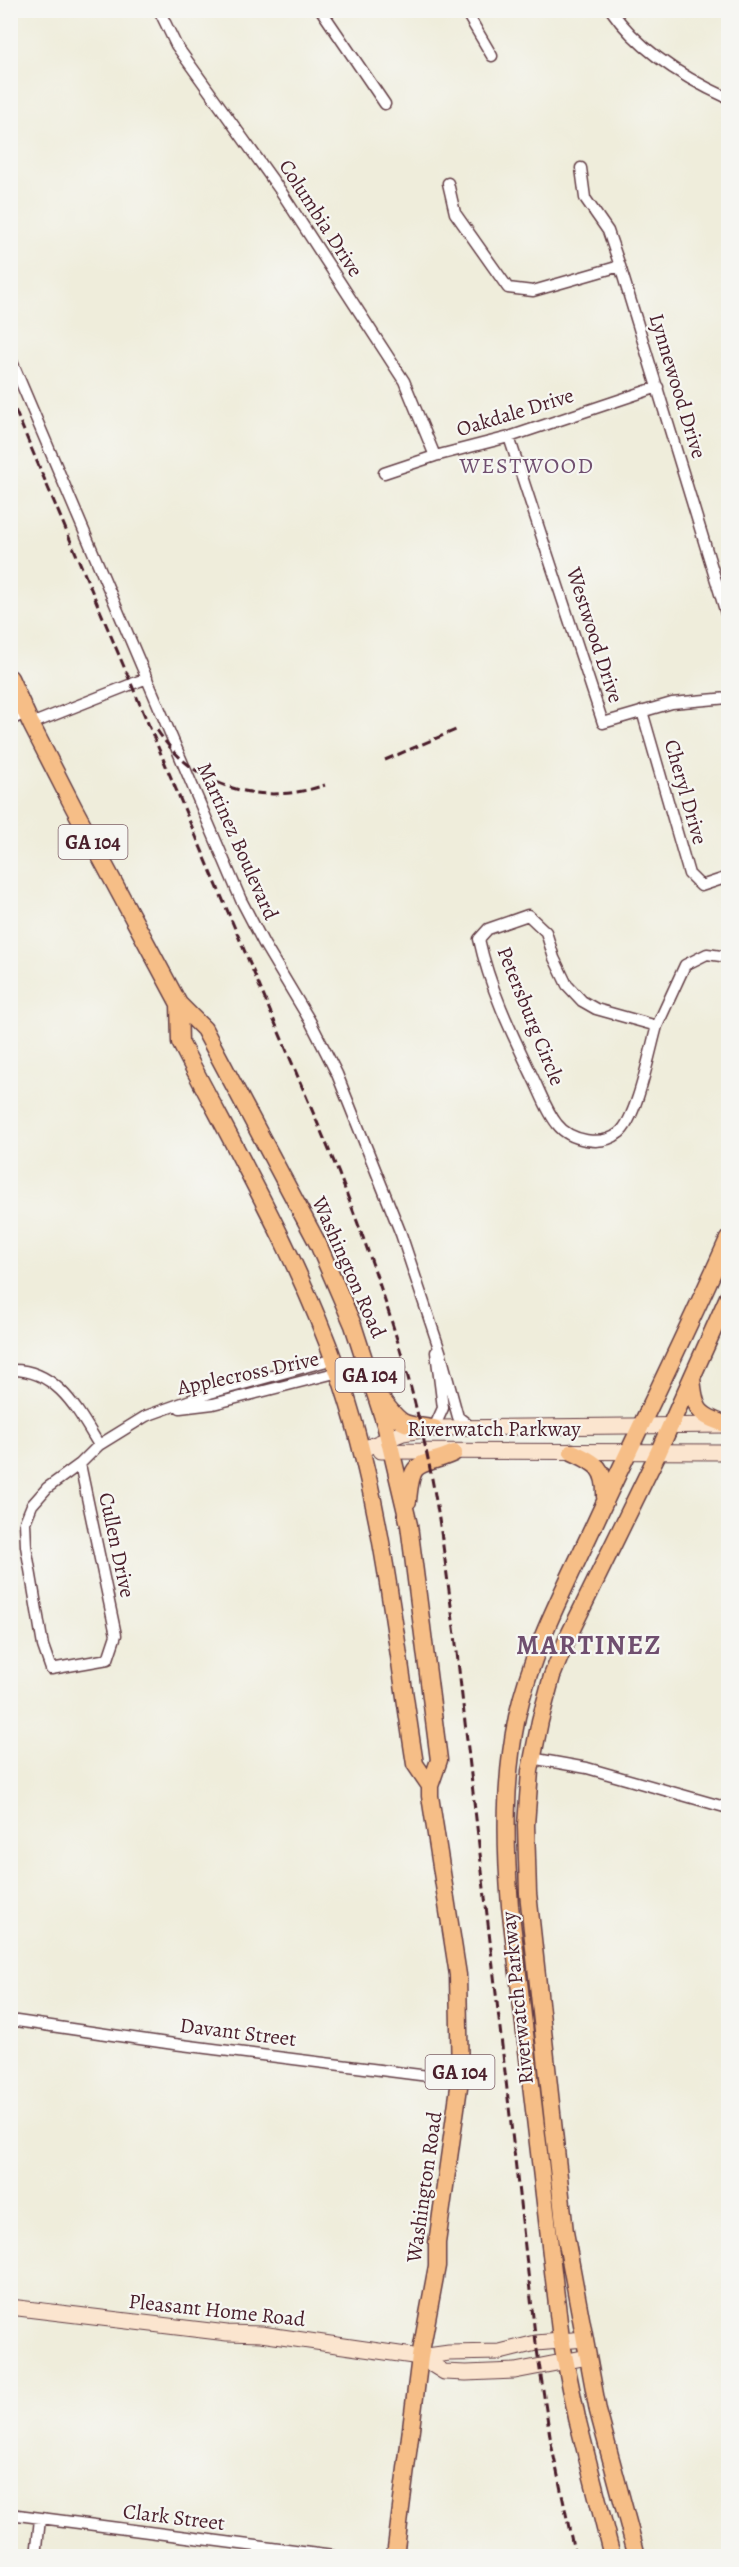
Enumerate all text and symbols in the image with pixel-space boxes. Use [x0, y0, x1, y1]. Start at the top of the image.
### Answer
street label: Columbia Drive [273, 154, 369, 282]
street label: Lynnewood Drive [643, 310, 713, 462]
street label: Oakdale Drive [453, 381, 577, 443]
district label: WESTWOOD [459, 451, 594, 481]
street label: Westwood Drive [560, 563, 630, 706]
street label: Cheryl Drive [658, 736, 714, 848]
street label: Martinez Boulevard [191, 758, 286, 925]
road number: GA 104 [58, 825, 128, 859]
street label: Petersburg Circle [490, 942, 572, 1090]
street label: Washington Road [305, 1191, 393, 1343]
street label: Applecross Drive [174, 1344, 321, 1402]
road number: GA 104 [336, 1358, 404, 1392]
street label: Riverwatch Parkway [407, 1415, 581, 1443]
street label: Cullen Drive [92, 1490, 142, 1600]
district label: MARTINEZ [516, 1627, 662, 1663]
street label: Riverwatch Parkway [494, 1910, 540, 2086]
street label: Davant Street [178, 2011, 298, 2053]
road number: GA 104 [426, 2055, 494, 2089]
street label: Washington Road [399, 2109, 449, 2265]
street label: Pleasant Home Road [127, 2287, 307, 2333]
street label: Clark Street [122, 2497, 227, 2537]

